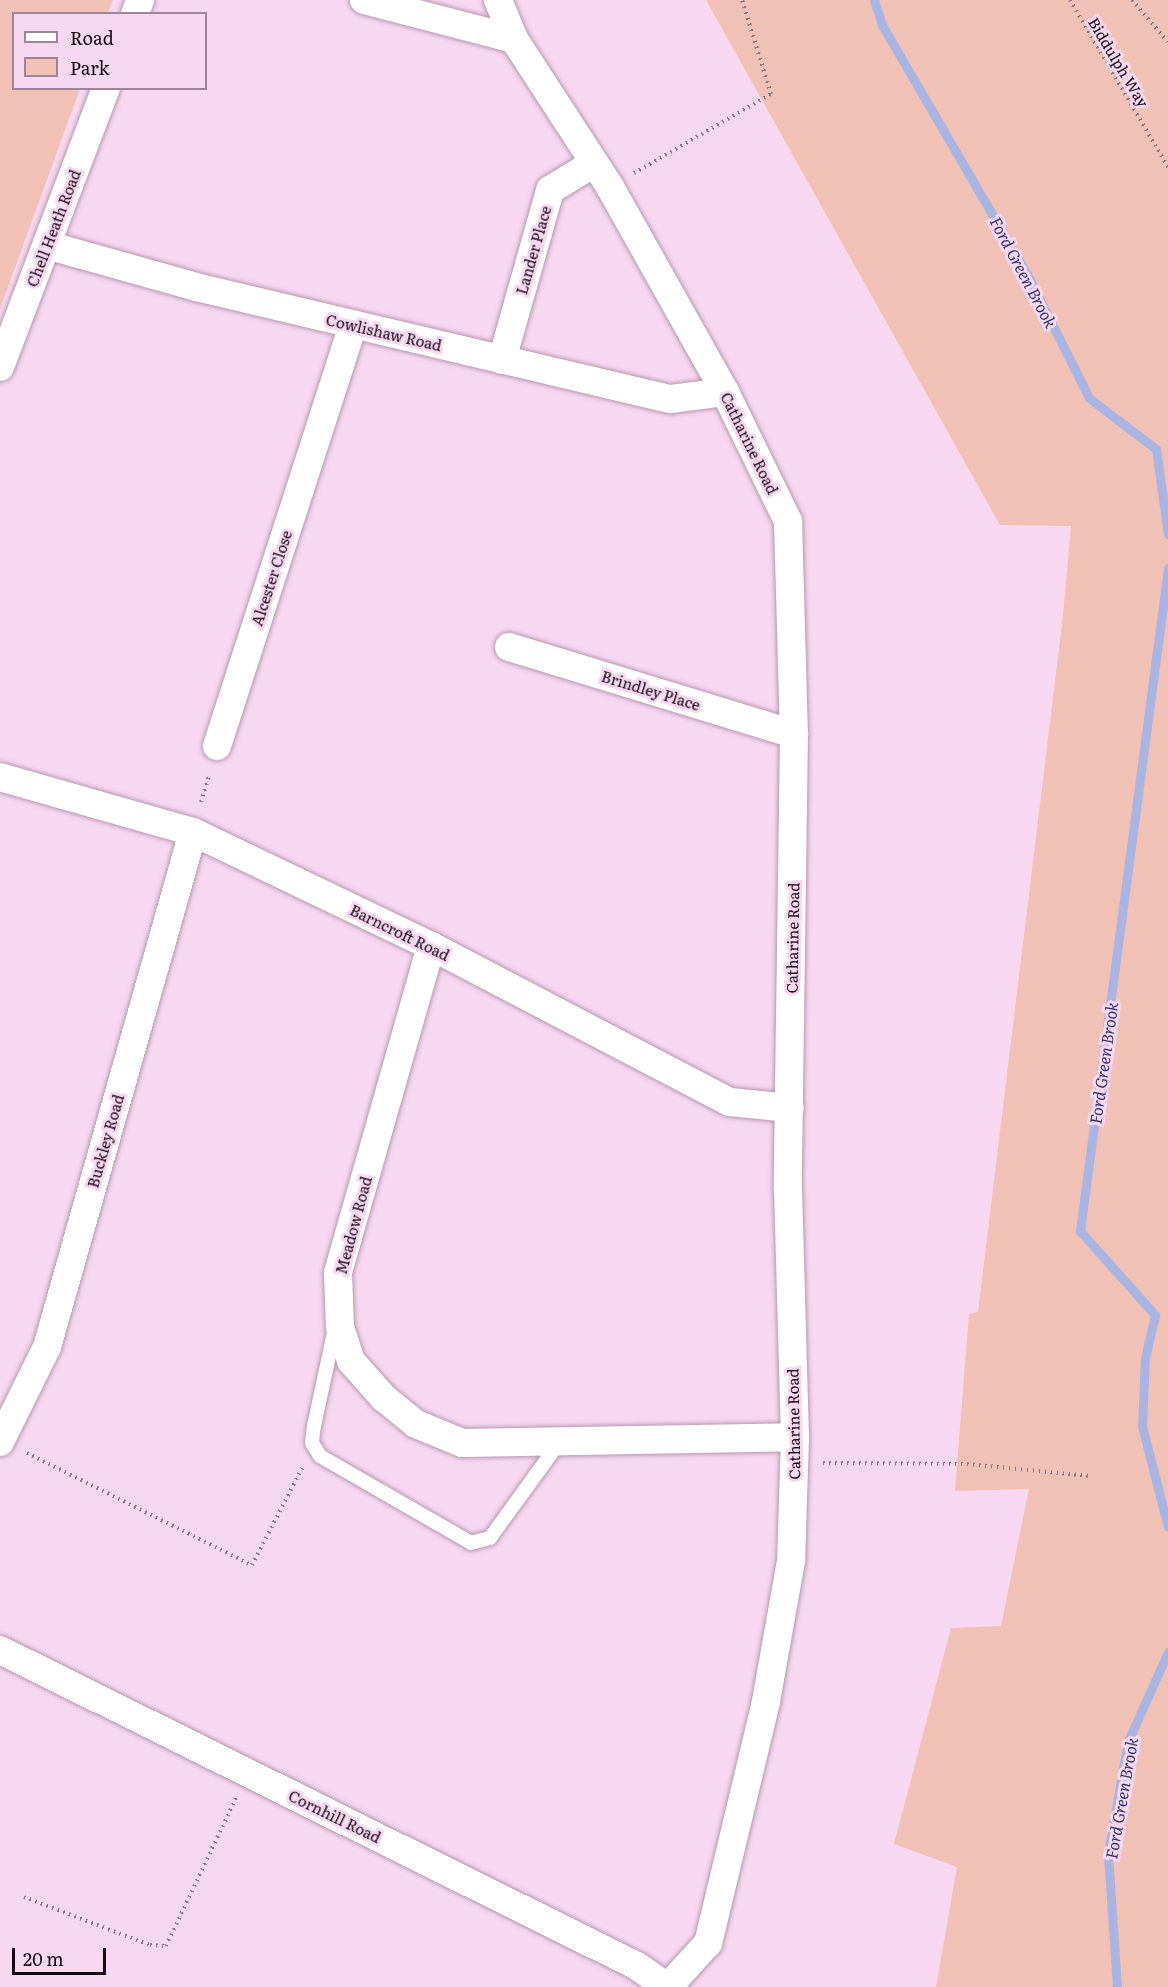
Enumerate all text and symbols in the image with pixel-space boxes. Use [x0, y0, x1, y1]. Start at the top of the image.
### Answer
legend [12, 12, 207, 90]
street label: Biddulph Way [1085, 14, 1153, 110]
text: Road [70, 24, 114, 51]
text: Park [70, 54, 109, 81]
street label: Chell Heath Road [22, 167, 84, 289]
street label: Lander Place [512, 204, 554, 296]
water label: Ford Green Brook [987, 213, 1061, 331]
street label: Cowlishaw Road [324, 310, 444, 354]
street label: Catharine Road [718, 389, 782, 497]
street label: Alcester Close [247, 528, 295, 628]
street label: Brindley Place [599, 666, 703, 714]
street label: Catharine Road [782, 882, 802, 994]
street label: Barncroft Road [347, 900, 453, 964]
water label: Ford Green Brook [1085, 1001, 1121, 1125]
street label: Buckley Road [83, 1092, 127, 1190]
street label: Meadow Road [331, 1174, 375, 1276]
street label: Catharine Road [783, 1368, 803, 1480]
water label: Ford Green Brook [1101, 1736, 1141, 1860]
street label: Cornhill Road [286, 1786, 384, 1846]
scale bar [15, 1936, 110, 1974]
text: 20 m [23, 1945, 64, 1972]

